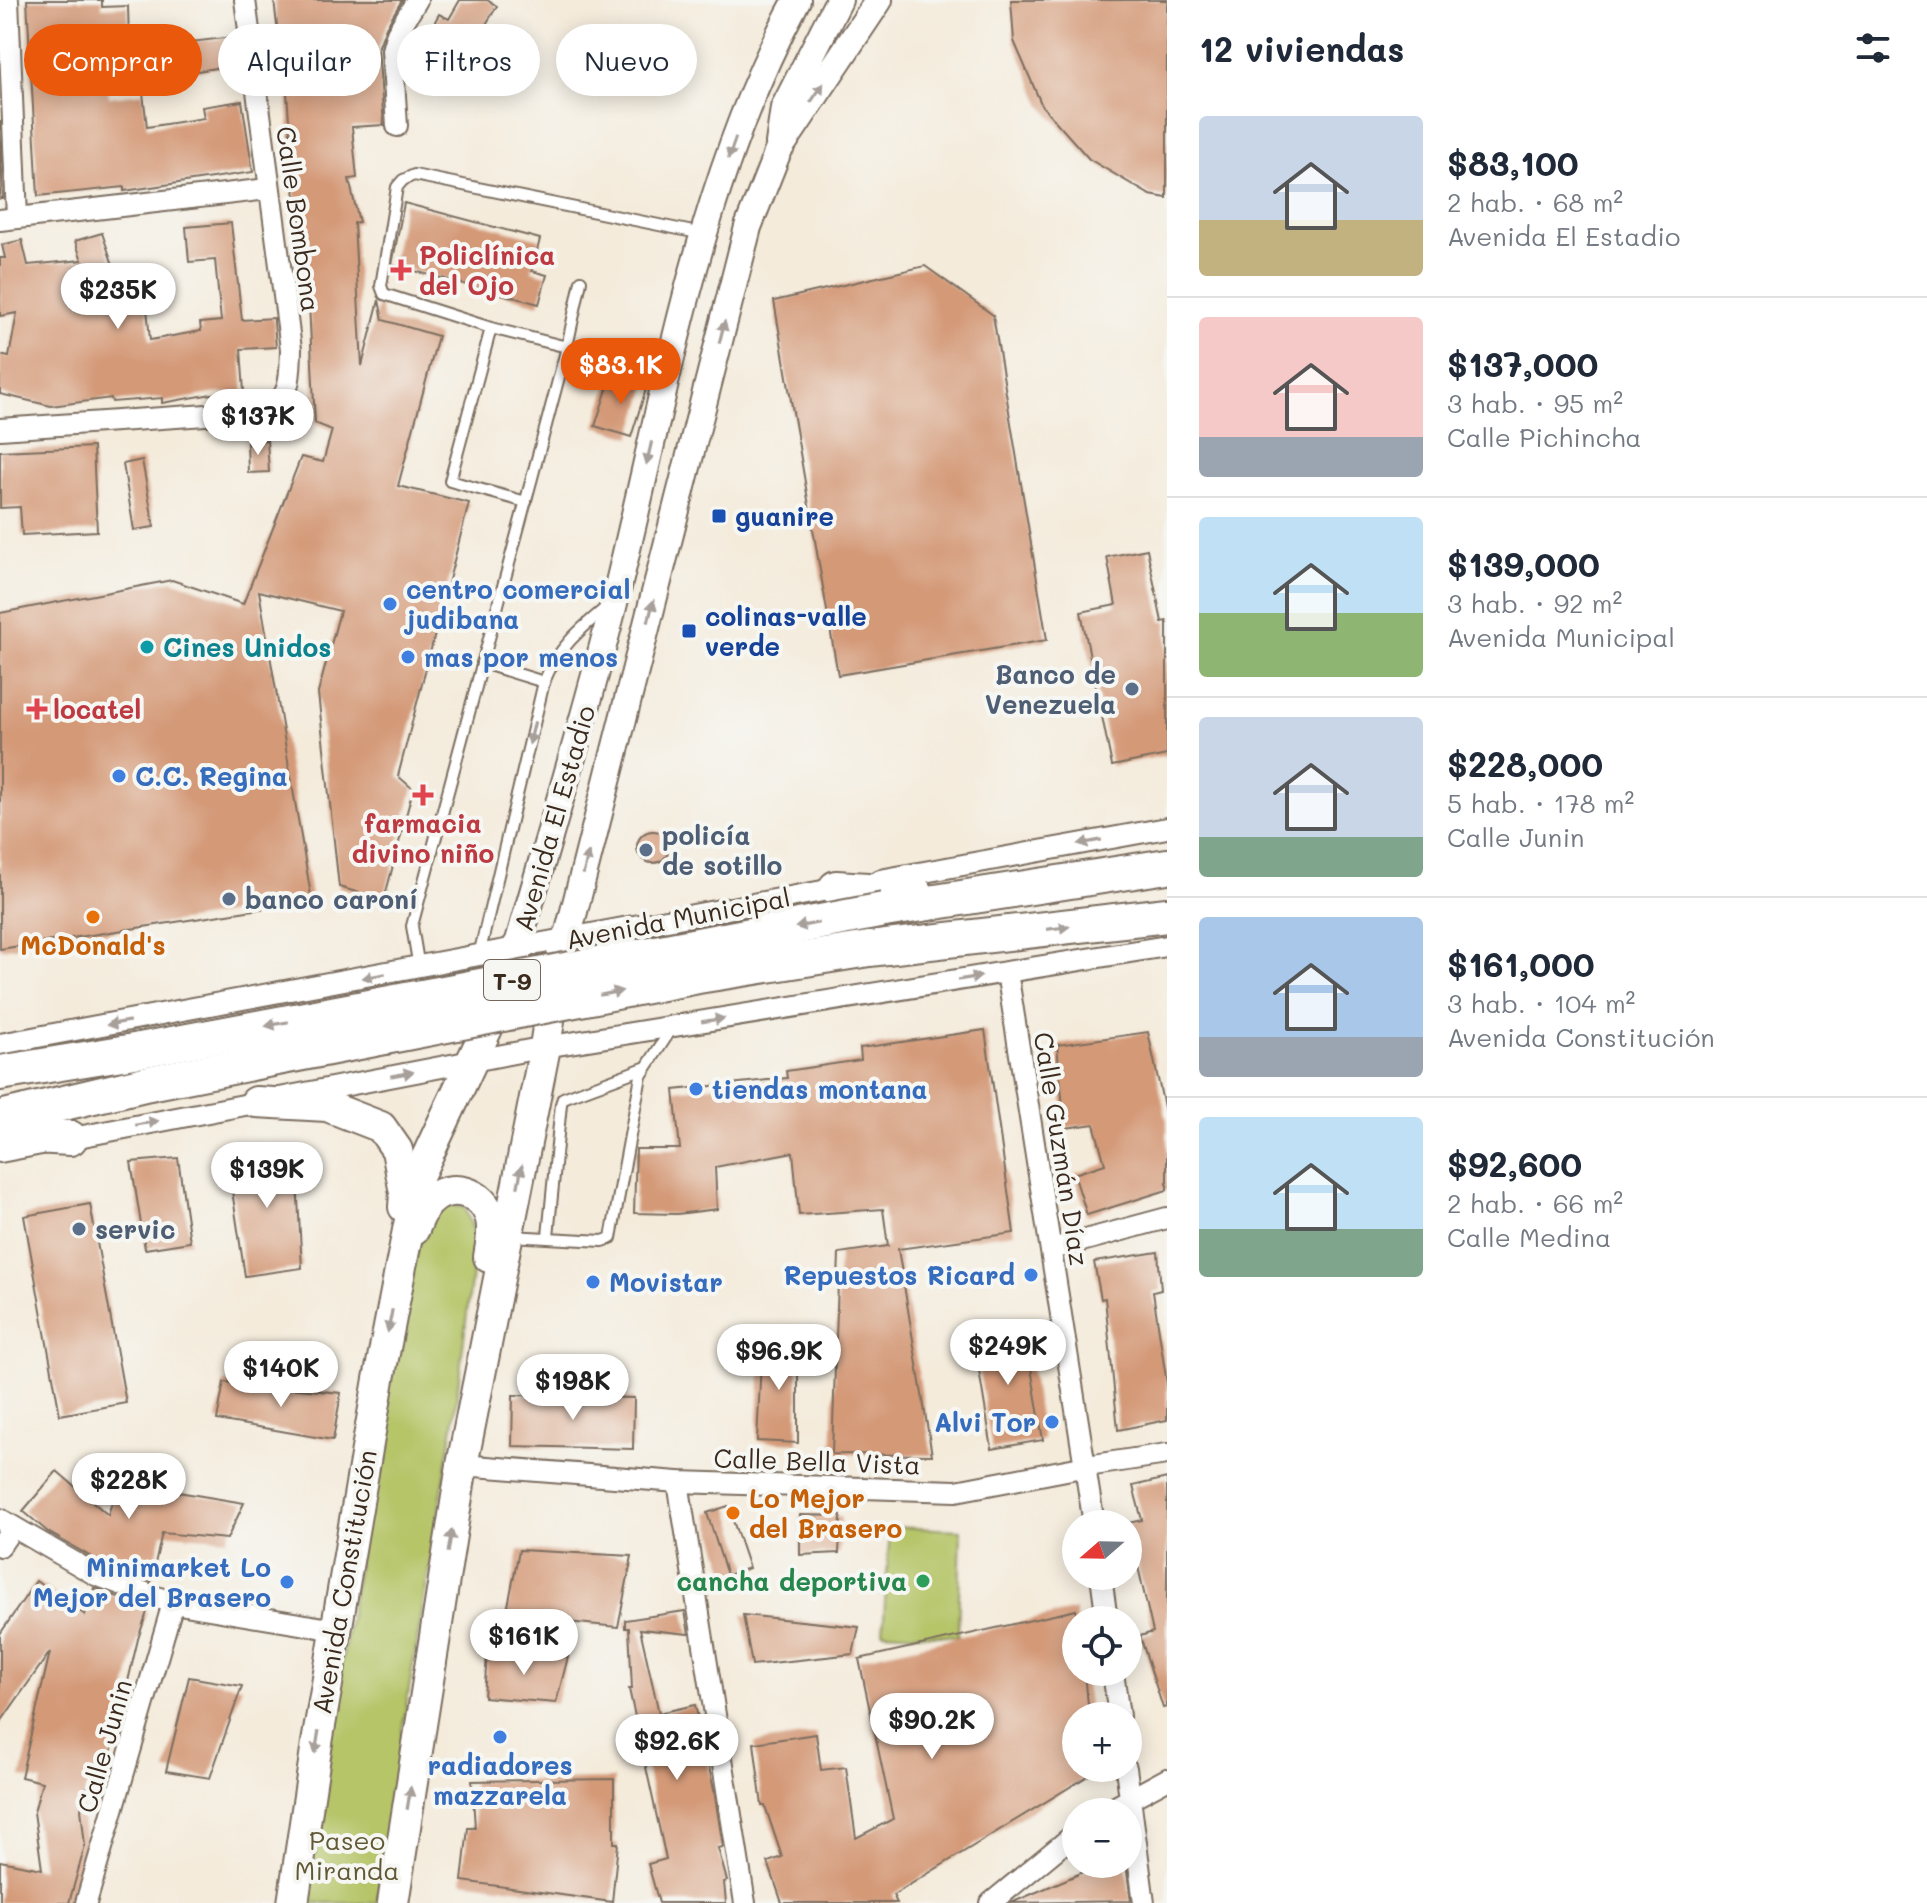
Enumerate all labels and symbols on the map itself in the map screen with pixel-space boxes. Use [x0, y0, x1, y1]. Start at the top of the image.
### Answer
one-way arrow [809, 82, 824, 103]
street label: Calle Bombona [269, 124, 329, 314]
one-way arrow [725, 136, 737, 160]
place label: Policlínica del Ojo [419, 238, 555, 302]
marker: Policlínica del Ojo [390, 259, 412, 281]
pin: $235K [62, 263, 174, 331]
one-way arrow [716, 319, 728, 344]
pin: $83.1K [556, 338, 686, 406]
pin: $137K [202, 389, 314, 457]
one-way arrow [642, 440, 655, 465]
place label: guanire [735, 499, 834, 533]
marker: guanire [710, 507, 728, 525]
place label: centro comercial judibana [403, 572, 631, 636]
marker: centro comercial judibana [381, 595, 399, 613]
one-way arrow [645, 599, 657, 624]
place label: colinas-valle verde [705, 599, 867, 663]
marker: colinas-valle verde [680, 622, 698, 640]
place label: Cines Unidos [163, 630, 331, 664]
marker: Cines Unidos [138, 638, 156, 656]
place label: mas por menos [424, 640, 618, 674]
marker: mas por menos [399, 648, 417, 666]
place label: Banco de Venezuela [985, 657, 1116, 721]
marker: Banco de Venezuela [1123, 680, 1141, 698]
place label: locatel [53, 692, 141, 726]
marker: locatel [28, 700, 46, 718]
street label: Avenida El Estadio [505, 701, 603, 935]
one-way arrow [525, 721, 538, 746]
place label: C.C. Regina [135, 759, 288, 793]
marker: C.C. Regina [110, 767, 128, 785]
marker: farmacia divino niño [414, 786, 432, 804]
place label: farmacia divino niño [352, 806, 494, 870]
place label: policía de sotillo [662, 818, 782, 882]
one-way arrow [1077, 837, 1102, 849]
marker: policía de sotillo [637, 841, 655, 859]
one-way arrow [581, 850, 593, 875]
street label: Avenida Municipal [563, 880, 793, 956]
place label: banco caroní [245, 882, 418, 916]
marker: banco caroní [220, 890, 238, 908]
marker: McDonald's [84, 908, 102, 926]
one-way arrow [795, 919, 820, 931]
one-way arrow [1046, 921, 1071, 934]
place label: McDonald's [20, 928, 166, 962]
road number: T-9 [484, 960, 540, 1000]
one-way arrow [361, 970, 386, 982]
one-way arrow [958, 972, 983, 984]
one-way arrow [599, 986, 624, 998]
one-way arrow [701, 1013, 726, 1026]
one-way arrow [105, 1017, 130, 1029]
one-way arrow [264, 1019, 289, 1031]
street label: Calle Guzmán Díaz [1027, 1030, 1097, 1268]
one-way arrow [390, 1067, 415, 1080]
place label: tiendas montana [712, 1072, 927, 1106]
marker: tiendas montana [687, 1080, 705, 1098]
one-way arrow [135, 1117, 160, 1129]
pin: $139K [211, 1142, 323, 1210]
one-way arrow [514, 1163, 526, 1188]
place label: servic [95, 1212, 176, 1246]
marker: servic [70, 1220, 88, 1238]
place label: Repuestos Ricard [784, 1258, 1015, 1292]
place label: Movistar [609, 1265, 723, 1299]
marker: Repuestos Ricard [1022, 1266, 1040, 1284]
marker: Movistar [584, 1273, 602, 1291]
one-way arrow [384, 1308, 396, 1333]
pin: $249K [952, 1319, 1064, 1387]
pin: $96.9K [714, 1324, 844, 1392]
pin: $140K [225, 1341, 337, 1409]
pin: $198K [517, 1354, 629, 1422]
place label: Alvi Tor [934, 1405, 1036, 1439]
marker: Alvi Tor [1043, 1413, 1061, 1431]
street label: Calle Bella Vista [713, 1440, 921, 1482]
street label: Avenida Constitución [304, 1447, 384, 1717]
pin: $228K [73, 1453, 185, 1521]
place label: Lo Mejor del Brasero [749, 1481, 902, 1545]
marker: Lo Mejor del Brasero [724, 1504, 742, 1522]
north arrow [1062, 1510, 1142, 1590]
one-way arrow [444, 1529, 457, 1554]
place label: Minimarket Lo Mejor del Brasero [33, 1550, 271, 1614]
place label: cancha deportiva [677, 1564, 907, 1598]
marker: cancha deportiva [914, 1572, 932, 1590]
marker: Minimarket Lo Mejor del Brasero [278, 1573, 296, 1591]
pin: $161K [468, 1609, 580, 1677]
street label: Calle Junin [69, 1675, 139, 1817]
pin: $90.2K [867, 1693, 997, 1761]
pin: $92.6K [612, 1714, 742, 1782]
marker: radiadores mazzarela [491, 1728, 509, 1746]
one-way arrow [311, 1730, 323, 1755]
place label: radiadores mazzarela [427, 1748, 573, 1812]
one-way arrow [404, 1785, 416, 1810]
park label: Paseo Miranda [294, 1823, 400, 1887]

